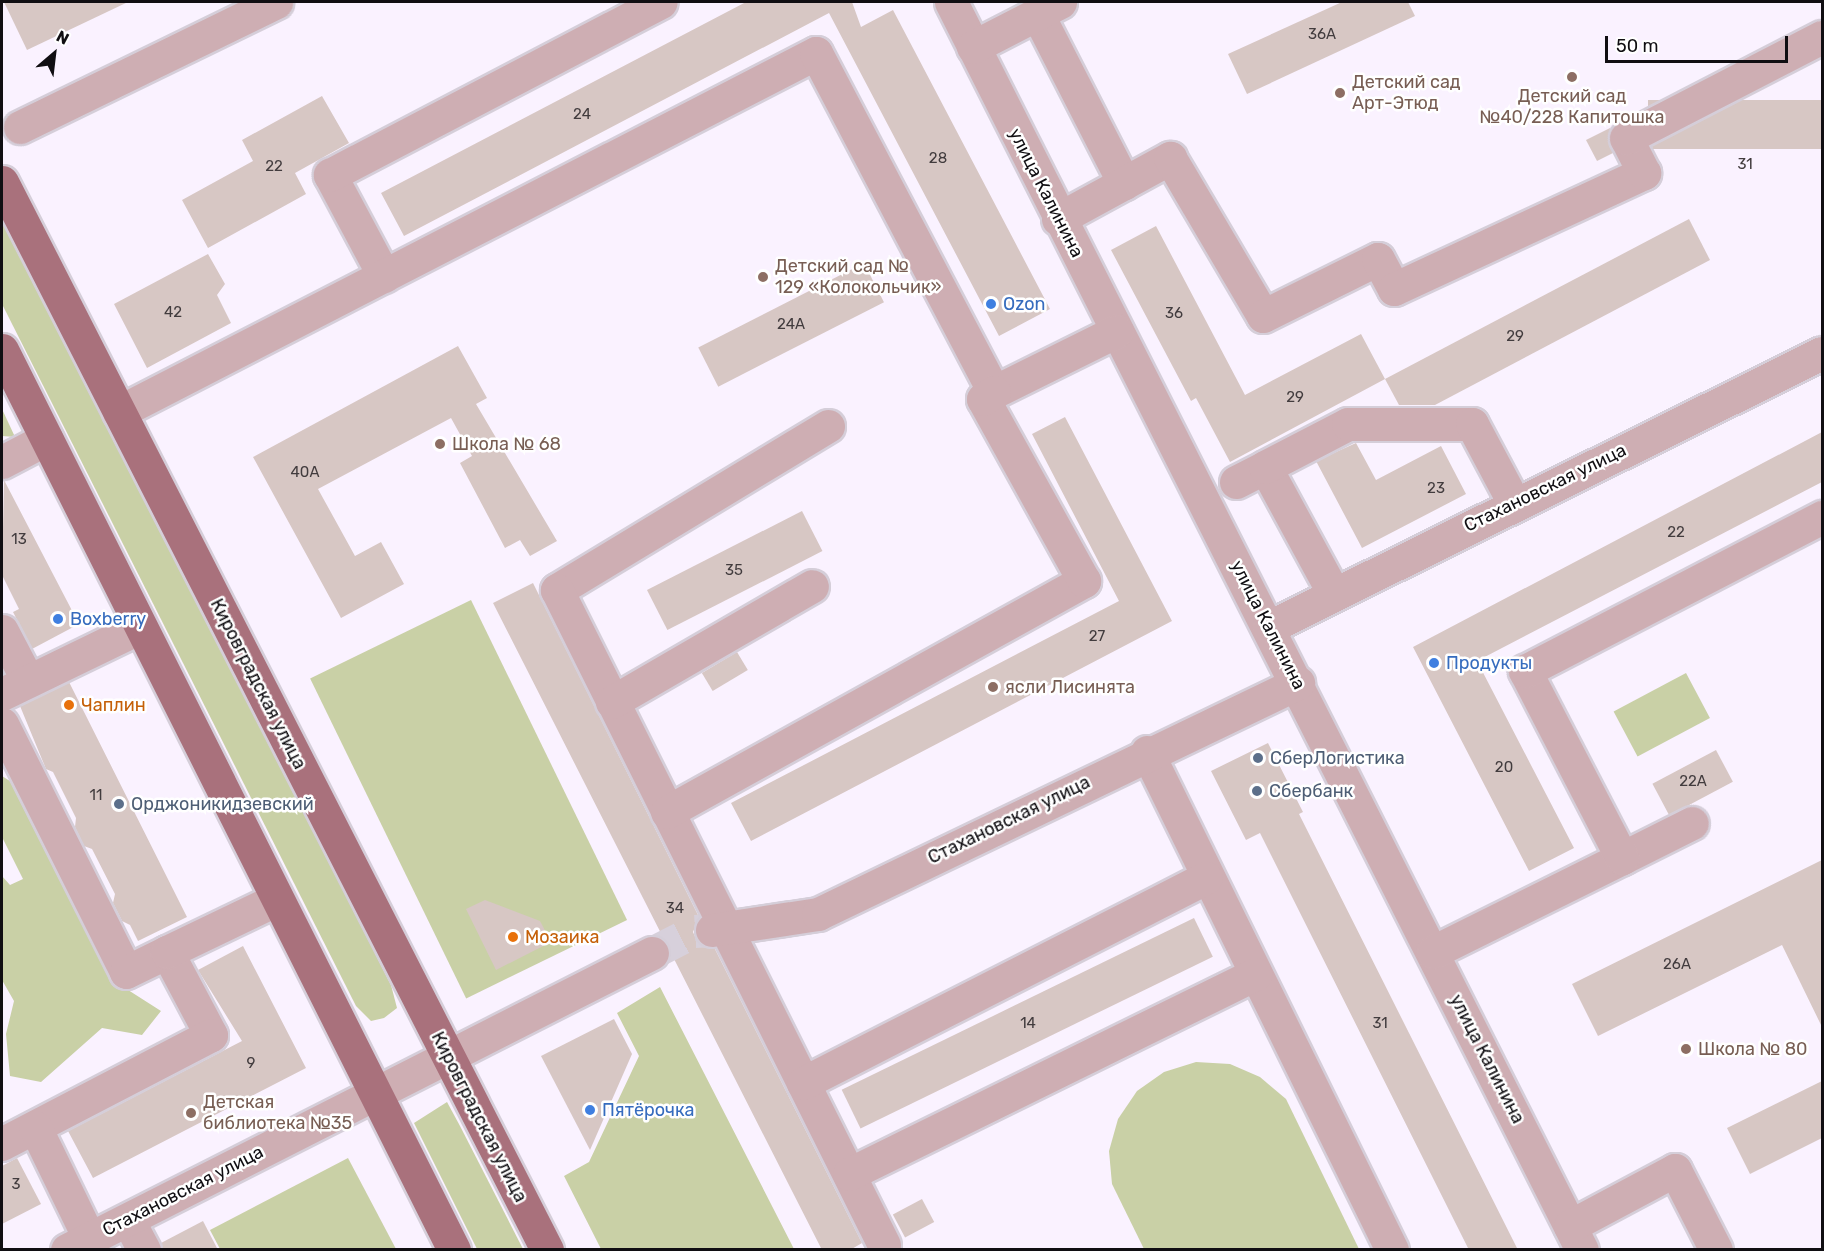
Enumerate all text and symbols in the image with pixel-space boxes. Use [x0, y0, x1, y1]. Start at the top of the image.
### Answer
north arrow [24, 24, 84, 84]
scale bar [1608, 24, 1791, 62]
house number: 36А [1308, 26, 1336, 44]
text: N [53, 27, 72, 49]
text: 50 m [1616, 35, 1659, 57]
marker: Детский сад №40/228 Капитошка [1565, 70, 1579, 84]
place label: Детский сад Арт-Этюд [1352, 72, 1461, 115]
marker: Детский сад Арт-Этюд [1333, 86, 1347, 100]
place label: Детский сад №40/228 Капитошка [1479, 86, 1665, 128]
house number: 24 [573, 106, 591, 124]
street label: улица Калинина [1004, 125, 1088, 261]
house number: 28 [929, 150, 947, 168]
house number: 31 [1737, 156, 1753, 174]
house number: 22 [265, 158, 283, 176]
place label: Детский сад № 129 «Колокольчик» [775, 256, 942, 298]
marker: Детский сад № 129 «Колокольчик» [756, 270, 770, 284]
place label: Ozon [1003, 293, 1045, 315]
marker: Ozon [984, 297, 998, 311]
house number: 42 [164, 304, 182, 322]
house number: 36 [1165, 305, 1183, 323]
house number: 24А [777, 316, 805, 334]
house number: 29 [1506, 328, 1524, 346]
house number: 29 [1286, 389, 1304, 407]
place label: Школа № 68 [452, 433, 561, 455]
marker: Школа № 68 [433, 437, 447, 451]
street label: Стахановская улица [1460, 439, 1630, 537]
house number: 40А [291, 464, 319, 482]
house number: 23 [1427, 480, 1445, 498]
house number: 22 [1667, 524, 1685, 542]
house number: 13 [11, 531, 27, 549]
street label: улица Калинина [1226, 557, 1310, 693]
house number: 35 [725, 562, 743, 580]
street label: Кировградская улица [206, 595, 310, 773]
place label: Boxberry [70, 608, 146, 630]
marker: Boxberry [51, 612, 65, 626]
house number: 27 [1089, 628, 1105, 646]
place label: Продукты [1446, 652, 1532, 674]
marker: Продукты [1427, 656, 1441, 670]
place label: ясли Лисинята [1005, 676, 1135, 698]
marker: ясли Лисинята [986, 680, 1000, 694]
place label: Чаплин [81, 694, 146, 716]
marker: Чаплин [62, 698, 76, 712]
place label: СберЛогистика [1270, 747, 1405, 769]
marker: СберЛогистика [1251, 751, 1265, 765]
house number: 20 [1495, 759, 1513, 777]
street label: Стахановская улица [924, 771, 1094, 869]
house number: 22А [1679, 773, 1707, 791]
place label: Сбербанк [1269, 780, 1353, 802]
marker: Сбербанк [1250, 784, 1264, 798]
house number: 11 [90, 787, 102, 805]
place label: Орджоникидзевский [131, 793, 314, 815]
marker: Орджоникидзевский [112, 797, 126, 811]
house number: 34 [666, 900, 684, 918]
place label: Мозаика [525, 926, 599, 948]
marker: Мозаика [506, 930, 520, 944]
house number: 26А [1663, 956, 1691, 974]
street label: улица Калинина [1445, 991, 1529, 1127]
house number: 14 [1020, 1015, 1036, 1033]
house number: 31 [1372, 1015, 1388, 1033]
street label: Кировградская улица [427, 1028, 531, 1206]
place label: Школа № 80 [1698, 1038, 1808, 1060]
marker: Школа № 80 [1679, 1042, 1693, 1056]
house number: 9 [247, 1055, 255, 1073]
place label: Детская библиотека №35 [203, 1092, 352, 1134]
place label: Пятёрочка [602, 1099, 695, 1121]
marker: Пятёрочка [583, 1103, 597, 1117]
marker: Детская библиотека №35 [184, 1106, 198, 1120]
street label: Стахановская улица [99, 1141, 267, 1241]
house number: 3 [11, 1176, 21, 1194]

